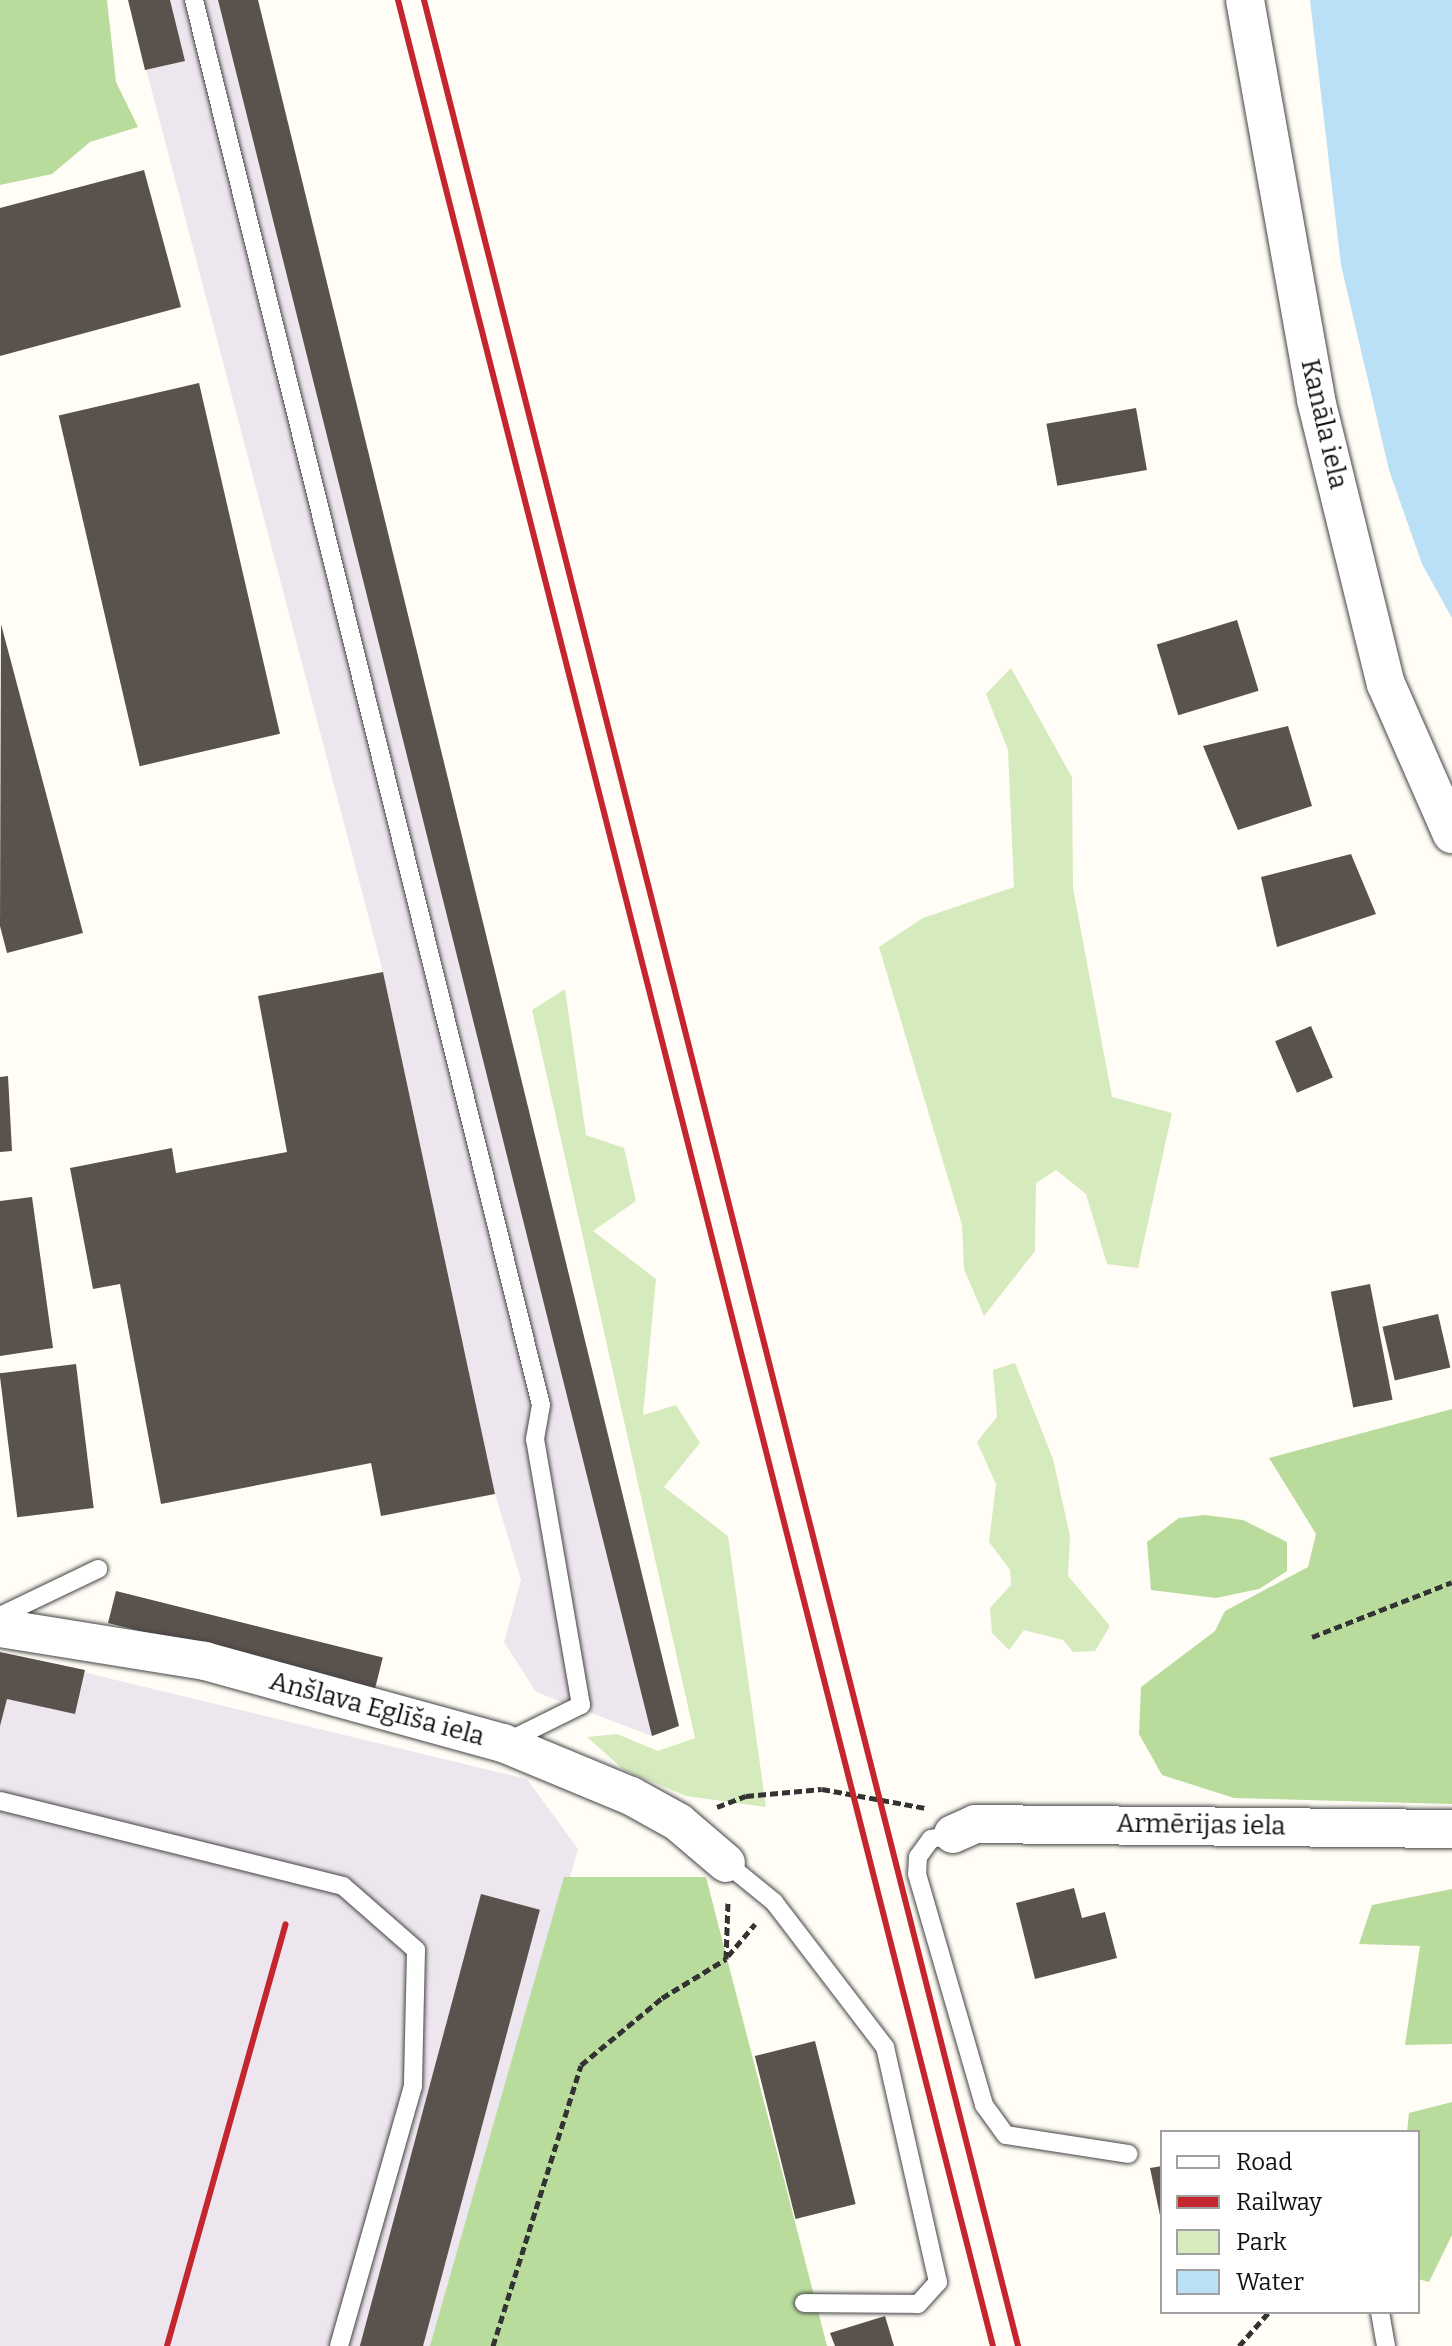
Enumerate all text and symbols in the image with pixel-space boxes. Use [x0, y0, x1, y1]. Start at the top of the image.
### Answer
street label: Kanāla iela [1294, 356, 1354, 492]
street label: Anšlava Eglīša iela [266, 1665, 488, 1753]
street label: Armērijas iela [1116, 1808, 1286, 1842]
legend [1160, 2130, 1420, 2314]
text: Road [1236, 2148, 1292, 2176]
text: Railway [1236, 2188, 1322, 2216]
text: Park [1236, 2228, 1287, 2256]
text: Water [1236, 2268, 1304, 2296]

